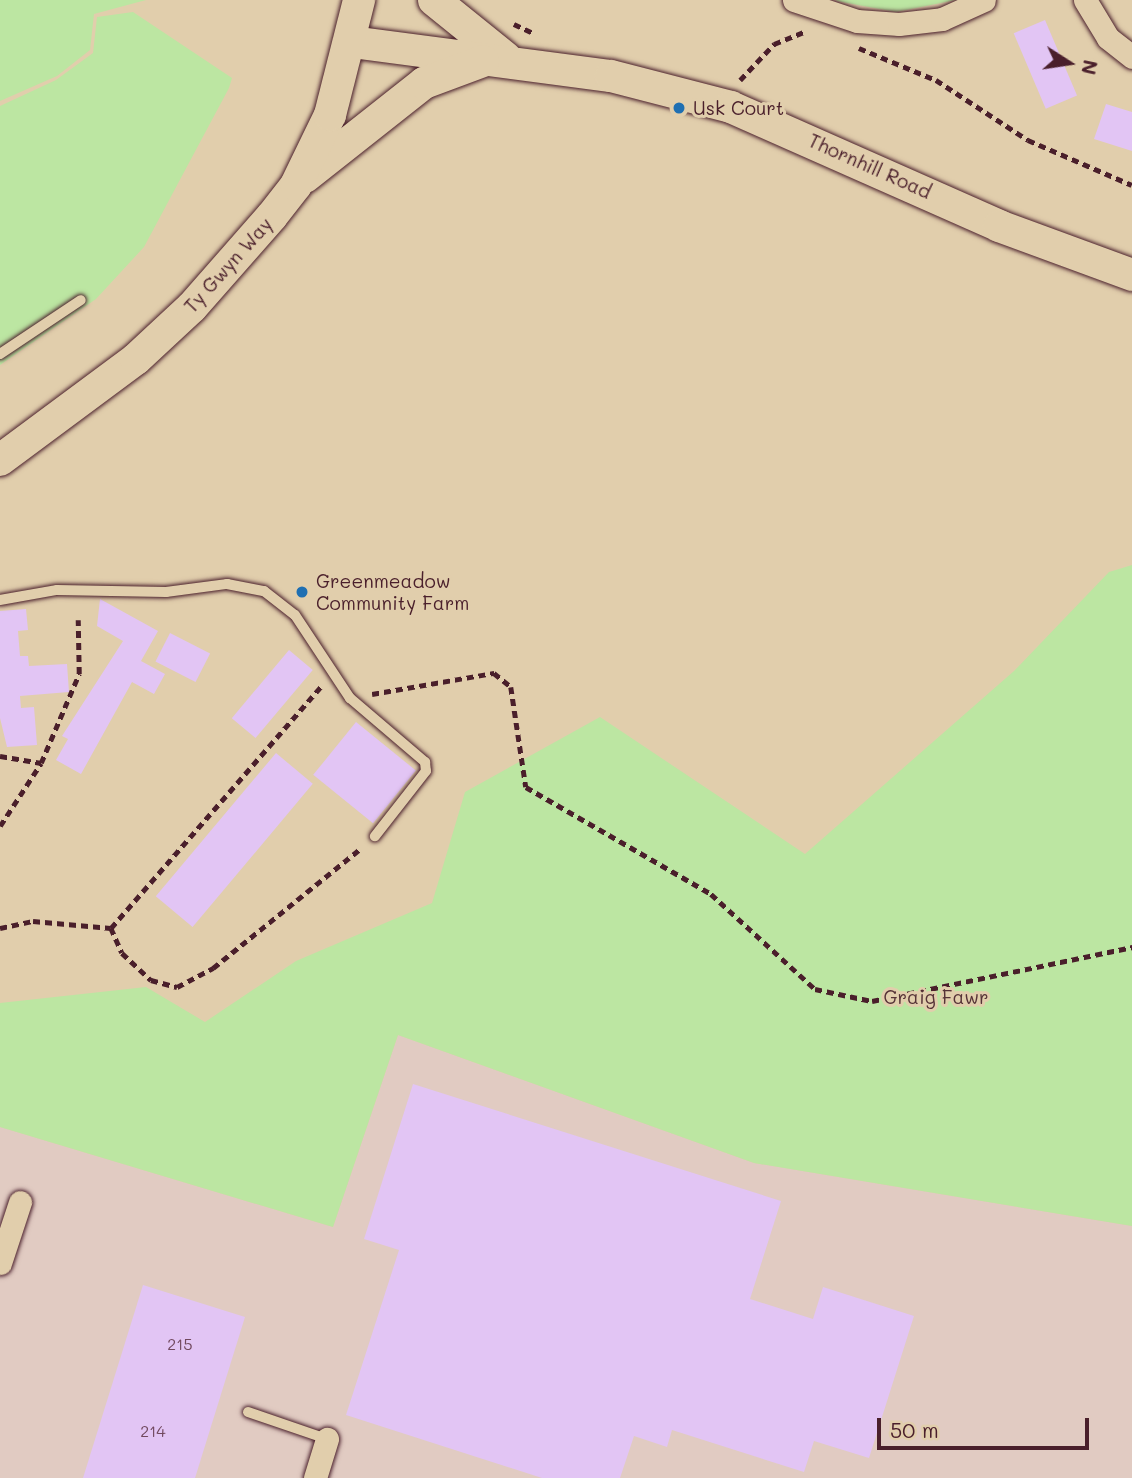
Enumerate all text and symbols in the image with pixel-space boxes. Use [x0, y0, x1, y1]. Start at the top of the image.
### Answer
north arrow [1034, 28, 1104, 98]
text: N [1076, 58, 1104, 77]
place label: Usk Court [693, 97, 784, 119]
marker: Usk Court [671, 100, 687, 116]
street label: Thornhill Road [805, 129, 935, 203]
street label: Ty Gwyn Way [179, 213, 277, 317]
place label: Greenmeadow Community Farm [316, 570, 469, 614]
marker: Greenmeadow Community Farm [294, 584, 310, 600]
park label: Graig Fawr [883, 986, 989, 1008]
house number: 215 [167, 1334, 193, 1354]
scale bar [880, 1404, 1092, 1448]
text: 50 m [890, 1416, 939, 1443]
house number: 214 [140, 1421, 166, 1441]

